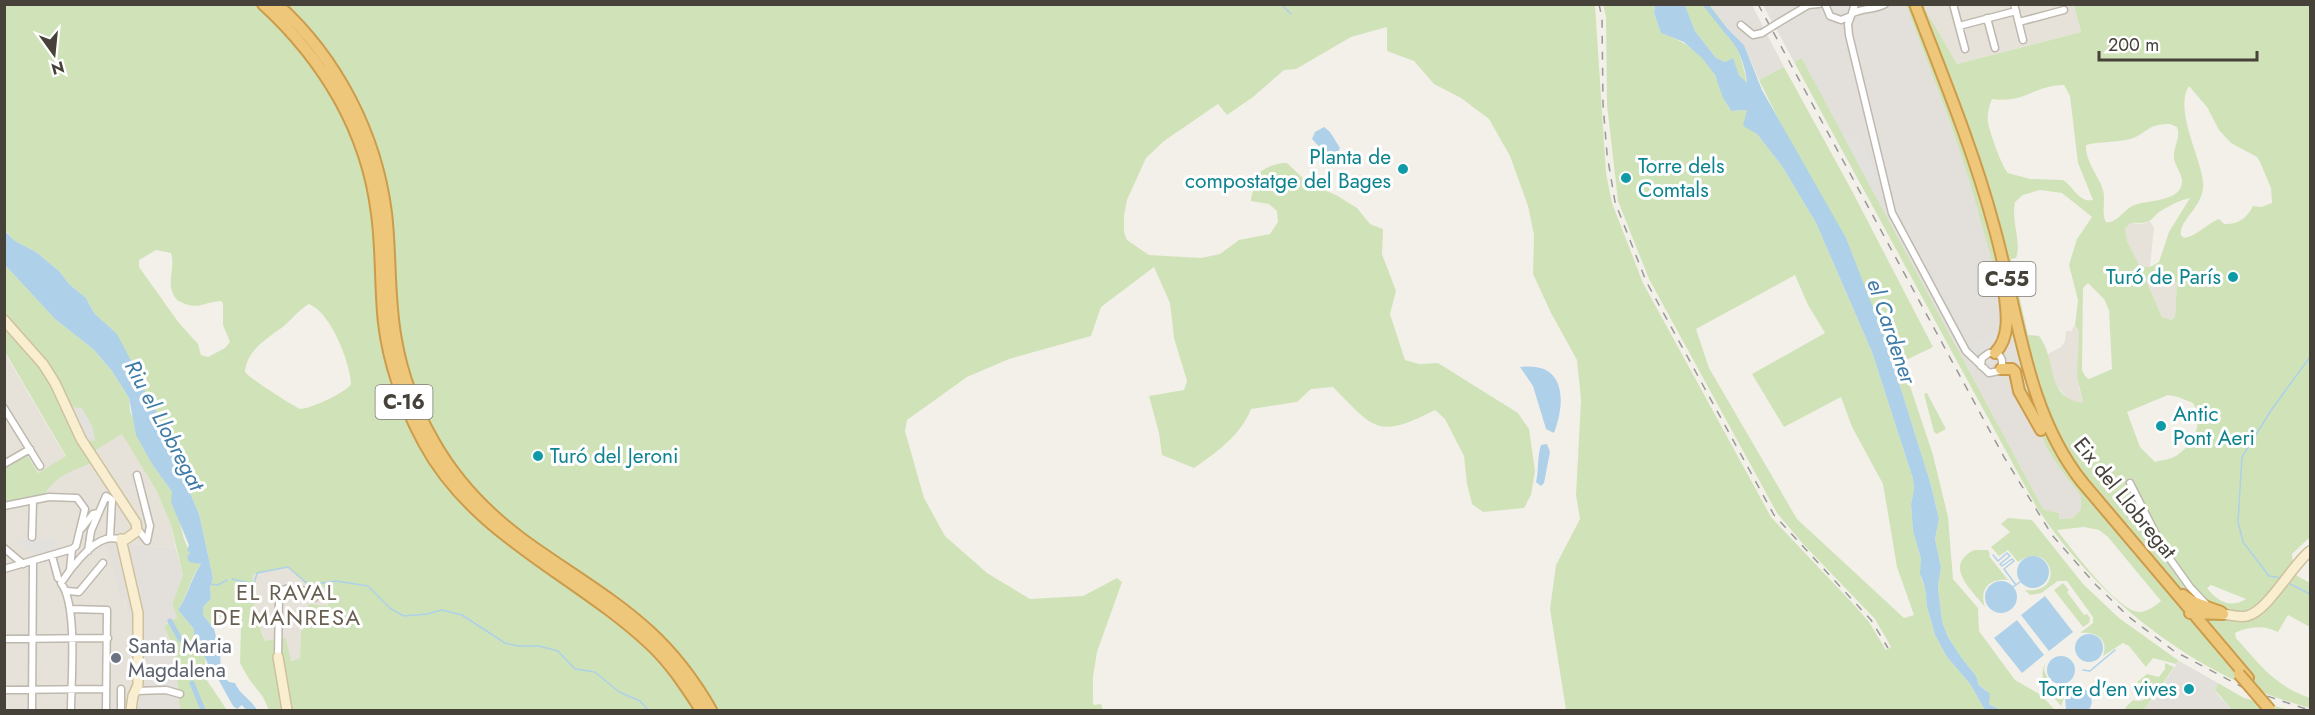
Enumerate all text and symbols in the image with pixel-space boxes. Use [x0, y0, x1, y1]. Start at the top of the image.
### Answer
north arrow [24, 24, 84, 84]
scale bar [2099, 24, 2256, 62]
text: 200 m [2108, 32, 2159, 58]
text: N [49, 55, 67, 81]
place label: Planta de compostatge del Bages [1185, 142, 1391, 196]
place label: Torre dels Comtals [1638, 151, 1724, 205]
marker: Planta de compostatge del Bages [1396, 162, 1410, 176]
marker: Torre dels Comtals [1619, 171, 1633, 185]
road number: C-55 [1978, 262, 2036, 296]
place label: Turó de París [2106, 262, 2221, 292]
marker: Turó de París [2226, 270, 2240, 284]
water label: el Cardener [1859, 274, 1925, 389]
water label: Riu el Llobregat [117, 354, 214, 498]
road number: C-16 [376, 385, 432, 419]
place label: Antic Pont Aeri [2173, 399, 2255, 453]
marker: Antic Pont Aeri [2154, 419, 2168, 433]
street label: Eix del Llobregat [2067, 431, 2183, 565]
place label: Turó del Jeroni [550, 441, 678, 471]
marker: Turó del Jeroni [531, 449, 545, 463]
district label: EL RAVAL DE MANRESA [212, 576, 362, 633]
place label: Santa Maria Magdalena [128, 631, 232, 685]
marker: Santa Maria Magdalena [109, 651, 123, 665]
place label: Torre d'en vives [2039, 674, 2177, 704]
marker: Torre d'en vives [2182, 682, 2196, 696]

